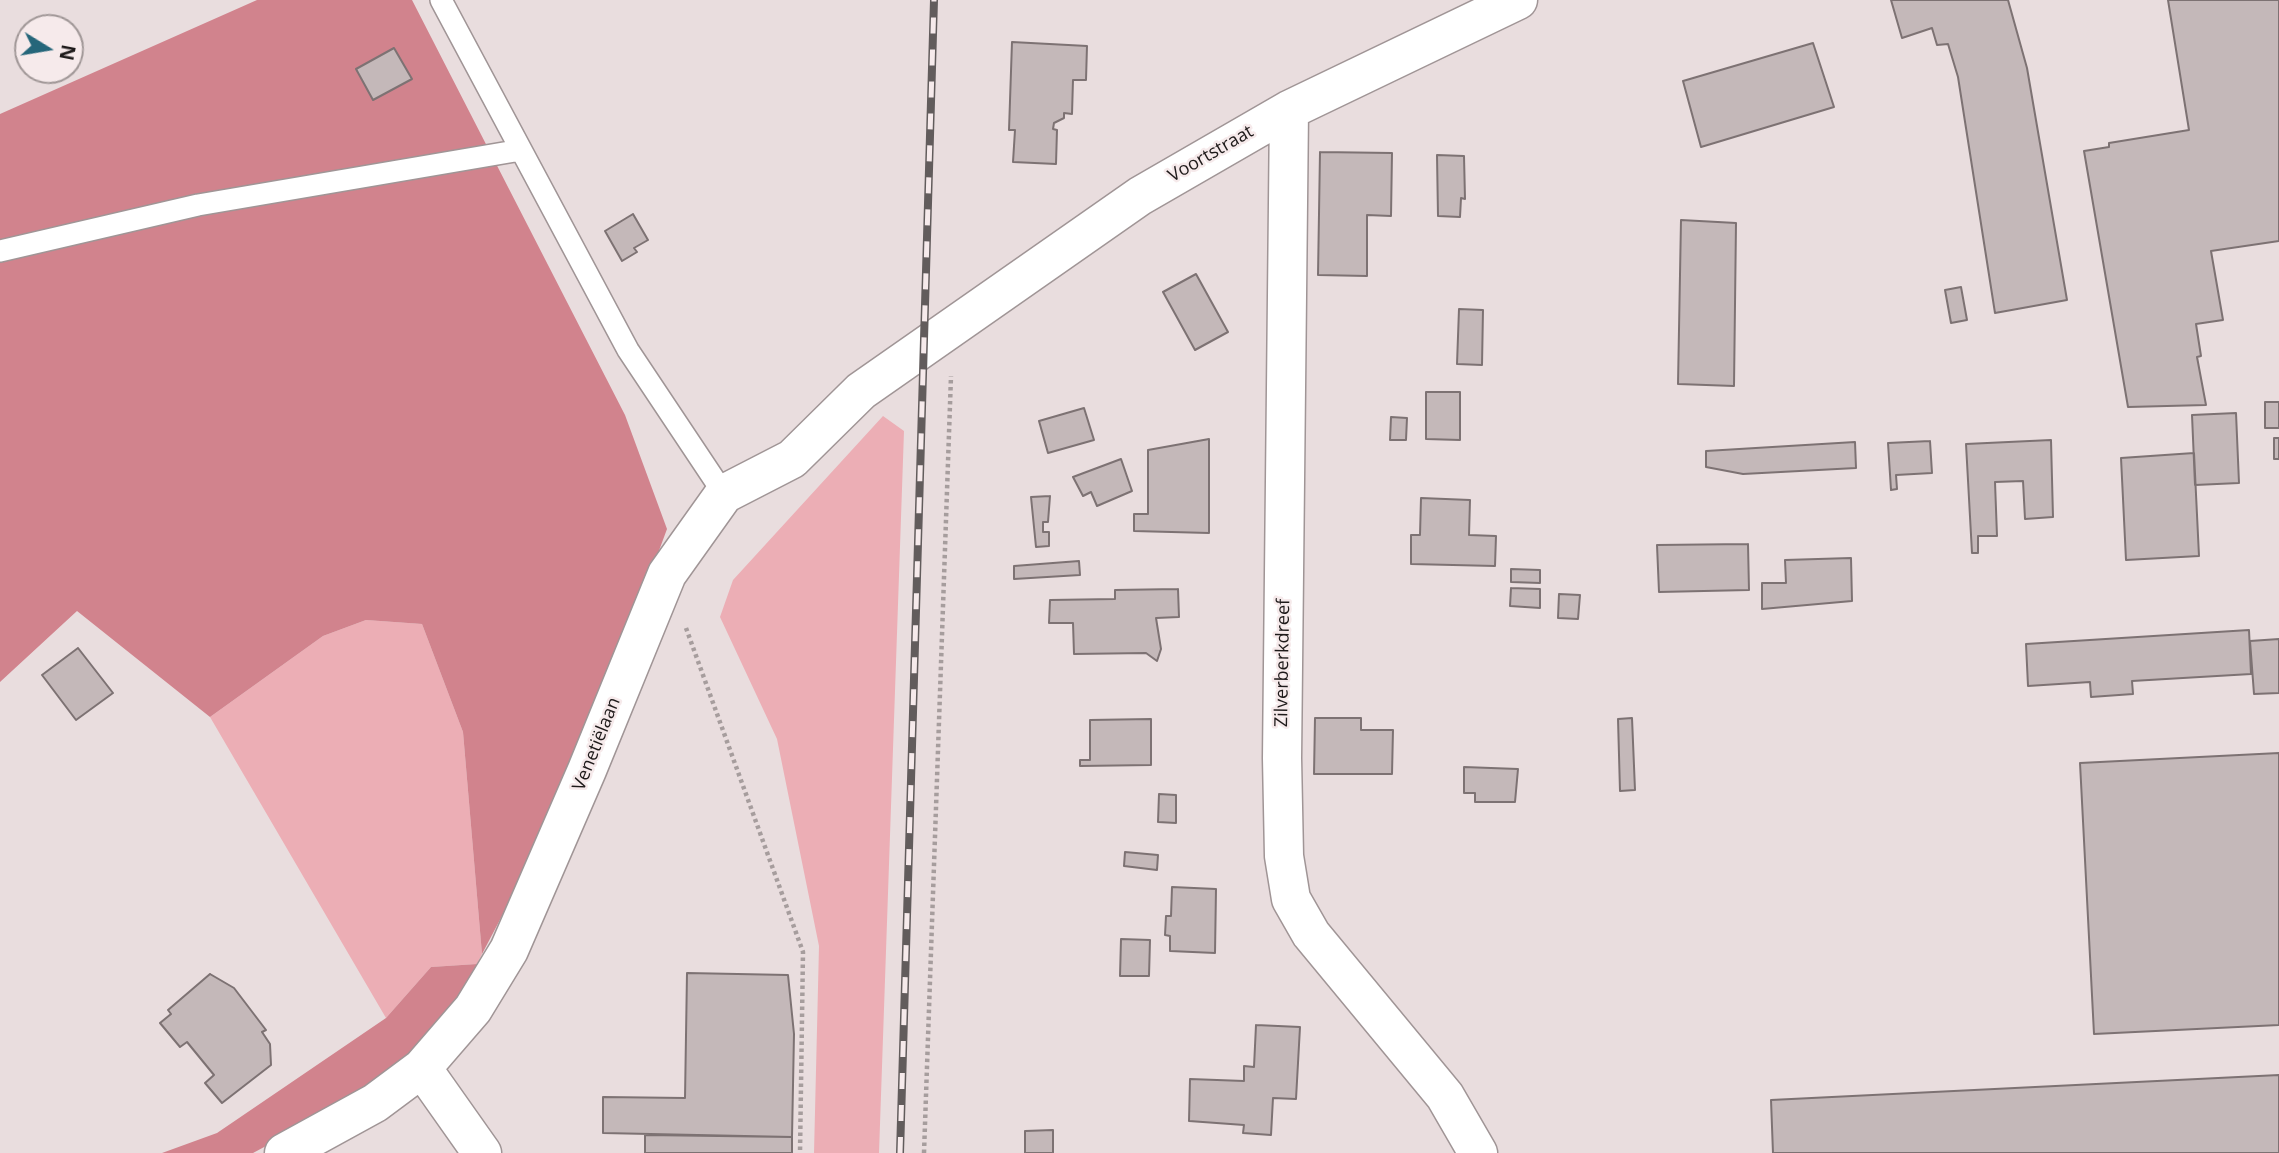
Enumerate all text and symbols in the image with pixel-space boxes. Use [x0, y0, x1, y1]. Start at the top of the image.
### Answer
north arrow [14, 14, 84, 84]
text: N [53, 43, 82, 63]
street label: Voortstraat [1164, 121, 1258, 187]
street label: Zilverberkdreef [1271, 599, 1295, 727]
street label: Venetiëlaan [569, 694, 625, 794]

